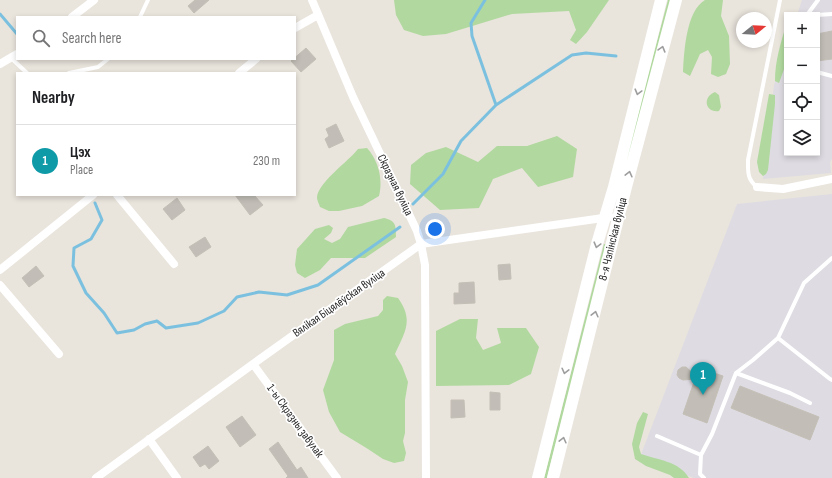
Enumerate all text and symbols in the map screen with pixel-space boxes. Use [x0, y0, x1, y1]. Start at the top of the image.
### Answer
north arrow [736, 12, 772, 48]
map controls [784, 12, 820, 156]
button: + [784, 12, 820, 48]
search box [16, 16, 296, 60]
icon: search [30, 27, 52, 49]
text: Search here [62, 29, 122, 48]
one-way arrow [658, 46, 666, 52]
button: − [784, 48, 820, 84]
button: locate [784, 84, 820, 120]
text: Nearby [32, 88, 75, 108]
one-way arrow [634, 89, 642, 95]
button: layers [784, 120, 820, 156]
text: Цэх [70, 143, 91, 162]
street label: Скразная вуліца [374, 152, 416, 218]
text: 1 [42, 153, 48, 169]
text: 230 m [253, 153, 280, 169]
text: Place [70, 162, 93, 178]
one-way arrow [625, 171, 633, 178]
street label: 8-я Чэпінская вуліца [595, 195, 631, 282]
your location [425, 219, 445, 239]
one-way arrow [593, 241, 602, 248]
street label: Вялікая Біцялёўская вуліца [290, 265, 388, 341]
one-way arrow [590, 311, 598, 317]
pin: 1 [690, 362, 716, 395]
one-way arrow [562, 368, 570, 374]
street label: 1-ы Скразны завулак [263, 381, 327, 461]
one-way arrow [558, 437, 567, 444]

